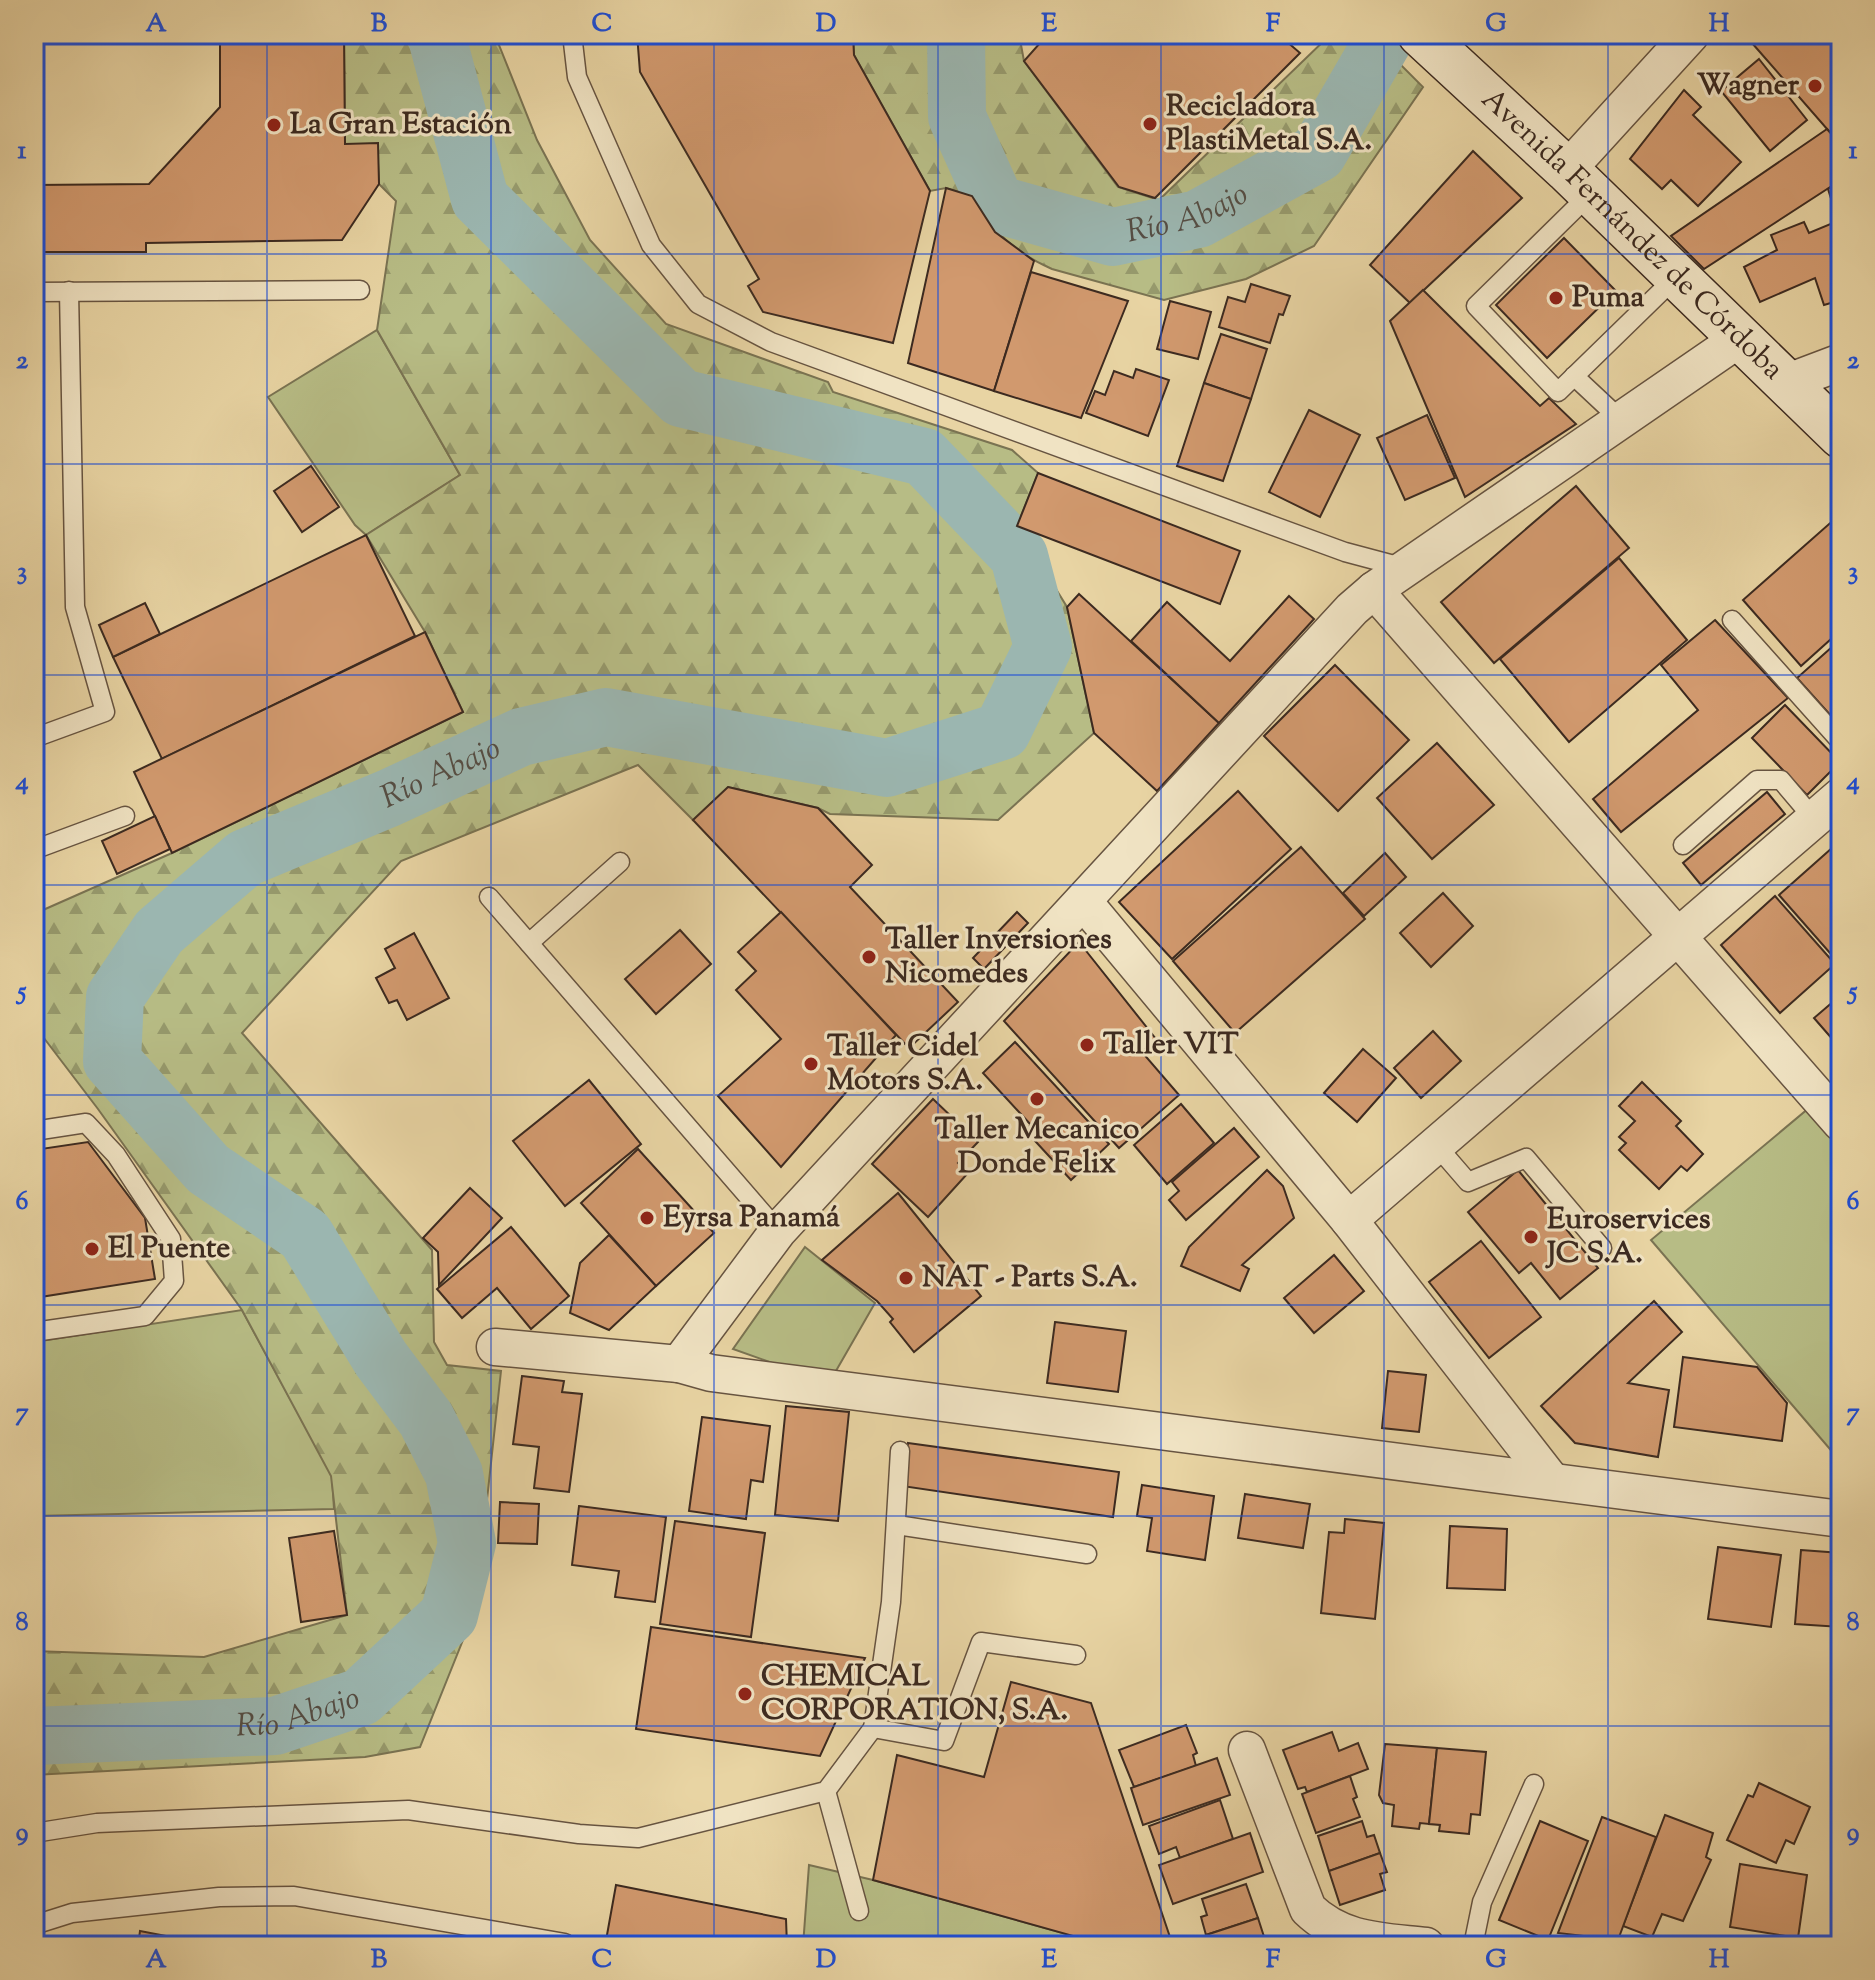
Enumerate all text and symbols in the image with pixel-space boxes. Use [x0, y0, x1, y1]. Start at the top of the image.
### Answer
text: A [145, 6, 167, 43]
text: B [371, 6, 388, 43]
text: C [592, 6, 612, 43]
text: D [816, 6, 836, 43]
text: E [1041, 6, 1057, 43]
text: F [1266, 6, 1281, 43]
text: G [1485, 6, 1507, 43]
text: H [1709, 6, 1730, 43]
place label: Wagner [1697, 65, 1800, 108]
marker: Wagner [1806, 77, 1824, 95]
street label: Avenida Fernández de Córdoba [1471, 79, 1793, 390]
place label: Recicladora PlastiMetal S.A. [1166, 86, 1372, 163]
place label: La Gran Estación [290, 104, 512, 147]
marker: Recicladora PlastiMetal S.A. [1141, 115, 1159, 133]
marker: La Gran Estación [265, 116, 283, 134]
text: 1 [18, 133, 27, 170]
text: 1 [1849, 133, 1858, 170]
water label: Río Abajo [1122, 172, 1257, 256]
place label: Puma [1572, 277, 1645, 320]
marker: Puma [1547, 289, 1565, 307]
text: 2 [16, 343, 29, 380]
text: 2 [1847, 343, 1860, 380]
text: 3 [17, 554, 27, 591]
text: 3 [1848, 554, 1858, 591]
water label: Río Abajo [374, 726, 508, 822]
text: 4 [14, 764, 29, 801]
text: 4 [1845, 764, 1860, 801]
place label: Taller Inversiones Nicomedes [885, 919, 1112, 996]
marker: Taller Inversiones Nicomedes [860, 948, 878, 966]
text: 5 [16, 974, 27, 1011]
text: 5 [1847, 974, 1858, 1011]
place label: Taller VIT [1103, 1024, 1238, 1067]
place label: Taller Cidel Motors S.A. [827, 1026, 983, 1103]
marker: Taller VIT [1078, 1036, 1096, 1054]
marker: Taller Cidel Motors S.A. [802, 1055, 820, 1073]
marker: Taller Mecanico Donde Felix [1028, 1090, 1046, 1108]
place label: Taller Mecanico Donde Felix [935, 1109, 1139, 1186]
text: 6 [16, 1184, 29, 1221]
text: 6 [1847, 1184, 1860, 1221]
place label: Eyrsa Panamá [663, 1197, 840, 1240]
place label: Euroservices JC S.A. [1545, 1199, 1711, 1276]
marker: Eyrsa Panamá [638, 1209, 656, 1227]
place label: El Puente [108, 1228, 230, 1271]
marker: Euroservices JC S.A. [1522, 1228, 1540, 1246]
marker: El Puente [83, 1240, 101, 1258]
place label: NAT - Parts S.A. [922, 1257, 1137, 1300]
marker: NAT - Parts S.A. [897, 1269, 915, 1287]
text: 7 [15, 1395, 29, 1432]
text: 7 [1846, 1395, 1860, 1432]
text: 8 [15, 1605, 29, 1642]
text: 8 [1846, 1605, 1860, 1642]
place label: CHEMICAL CORPORATION, S.A. [761, 1656, 1068, 1733]
water label: Río Abajo [235, 1676, 366, 1751]
marker: CHEMICAL CORPORATION, S.A. [736, 1685, 754, 1703]
text: 9 [16, 1815, 29, 1852]
text: 9 [1847, 1815, 1860, 1852]
text: A [145, 1942, 167, 1979]
text: B [371, 1942, 388, 1979]
text: C [592, 1942, 612, 1979]
text: D [816, 1942, 836, 1979]
text: E [1041, 1942, 1057, 1979]
text: F [1266, 1942, 1281, 1979]
text: G [1485, 1942, 1507, 1979]
text: H [1709, 1942, 1730, 1979]

